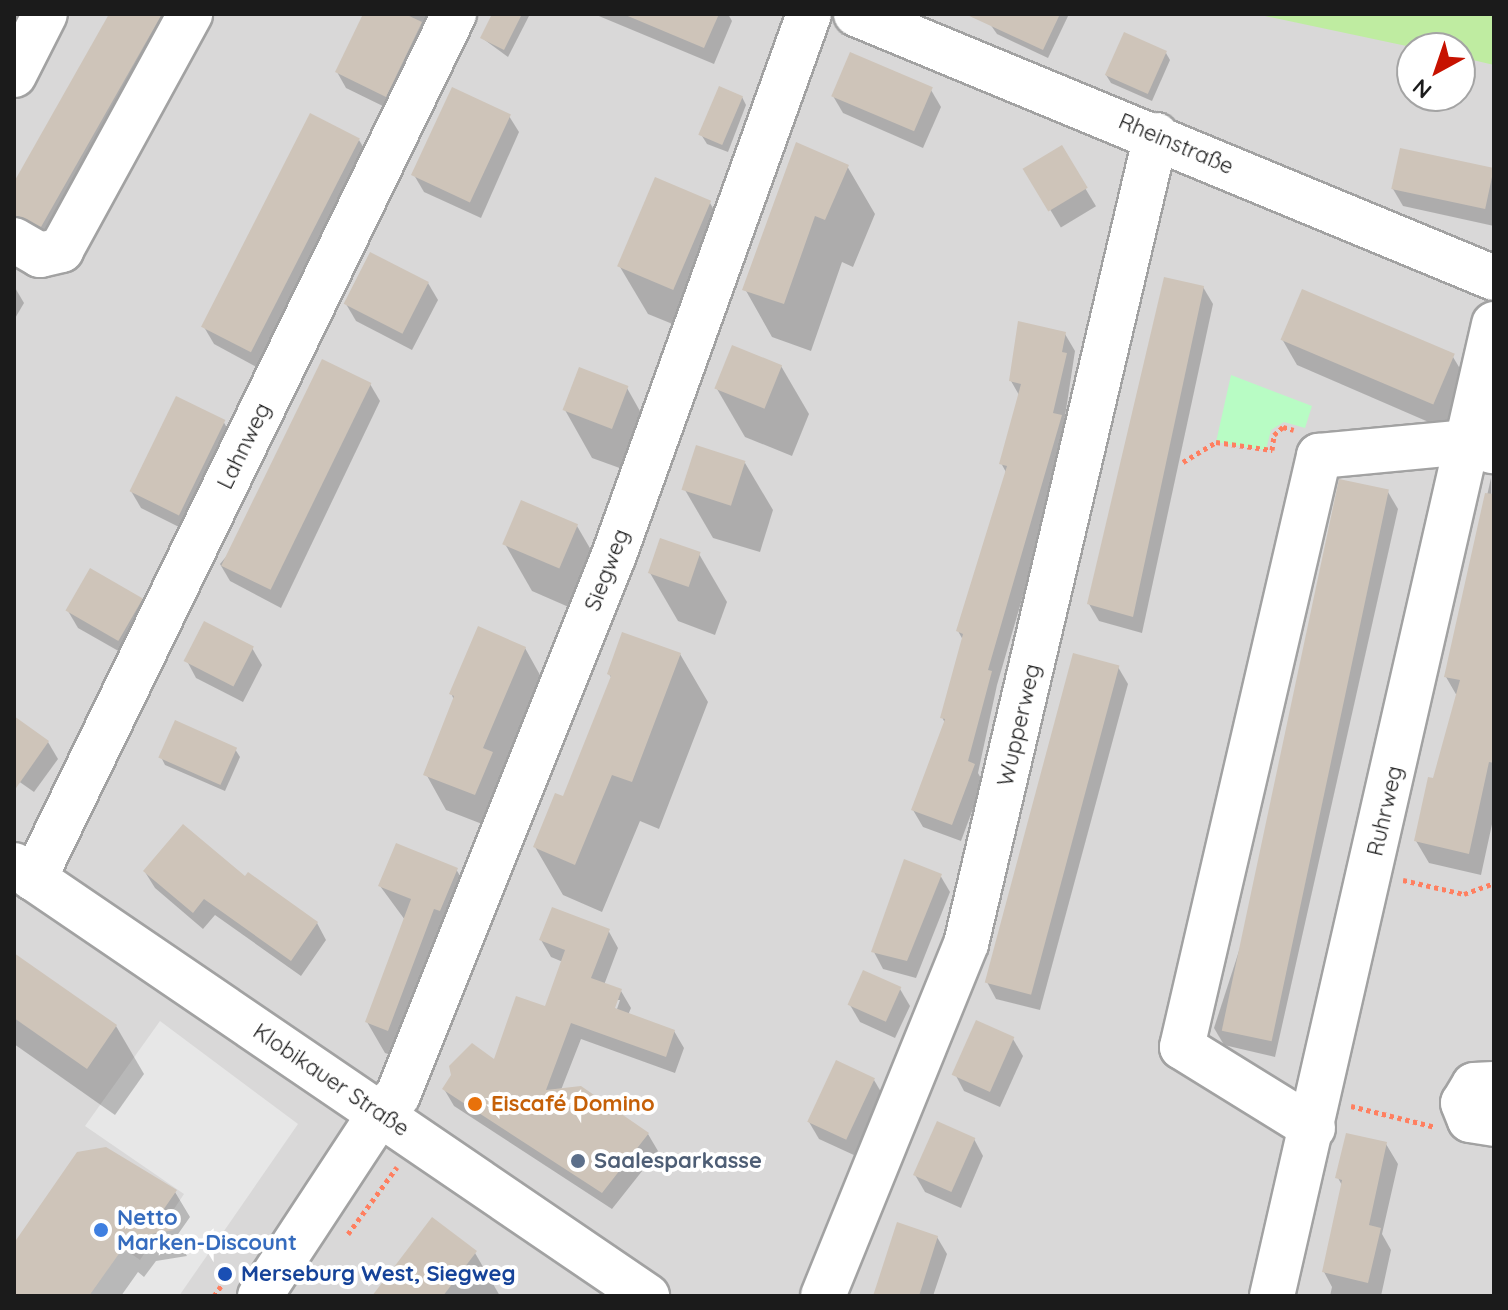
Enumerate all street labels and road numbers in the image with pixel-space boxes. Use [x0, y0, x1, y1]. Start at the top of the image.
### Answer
street label: Rheinstraße [1115, 108, 1237, 180]
street label: Lahnweg [212, 398, 276, 494]
street label: Siegweg [579, 525, 635, 615]
street label: Wupperweg [992, 661, 1046, 789]
street label: Ruhrweg [1362, 763, 1408, 859]
street label: Klobikauer Straße [248, 1018, 414, 1142]

